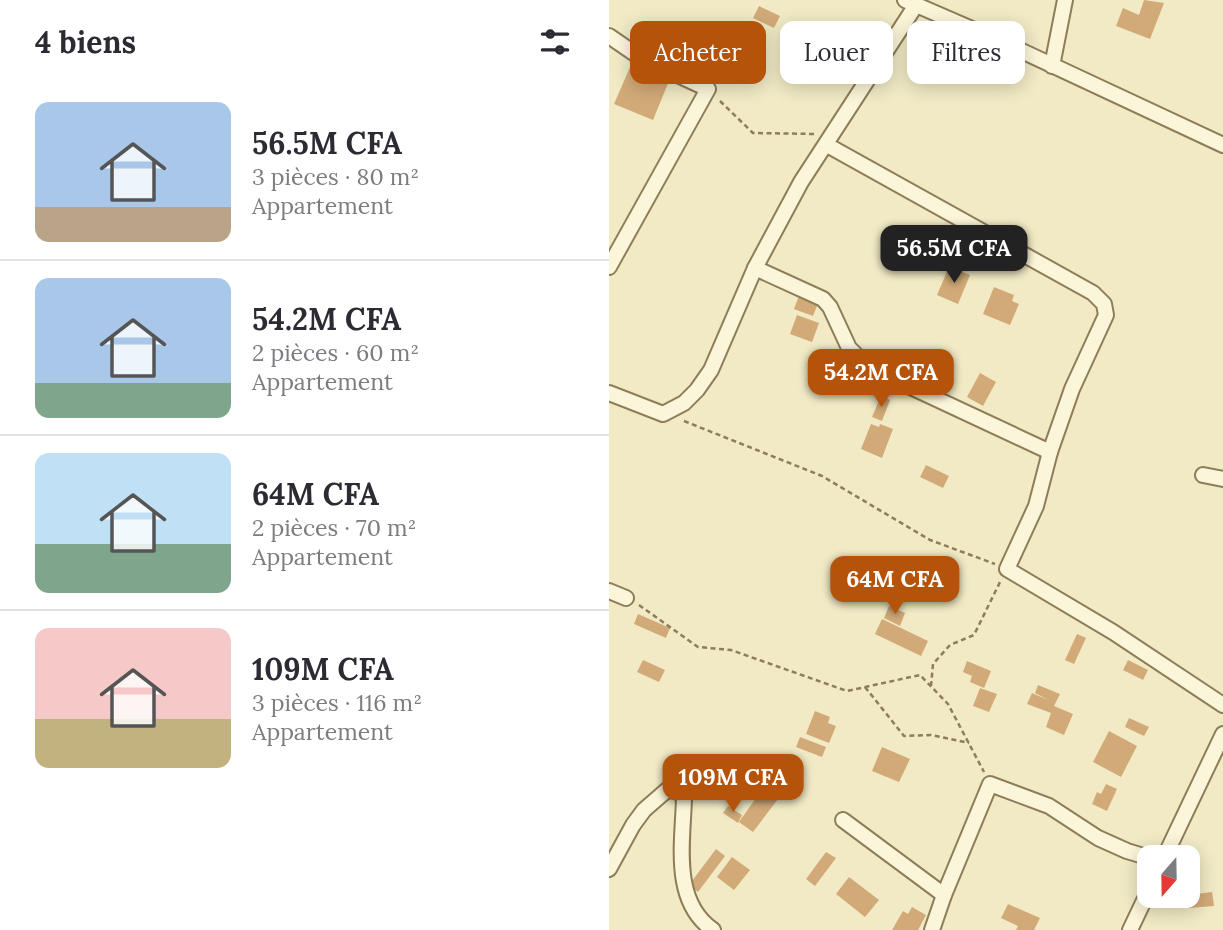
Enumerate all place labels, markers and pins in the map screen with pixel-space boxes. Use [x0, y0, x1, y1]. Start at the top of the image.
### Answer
pin: 56.5M CFA [874, 226, 1034, 285]
pin: 54.2M CFA [801, 350, 961, 409]
pin: 64M CFA [830, 556, 960, 616]
pin: 109M CFA [661, 754, 805, 814]

